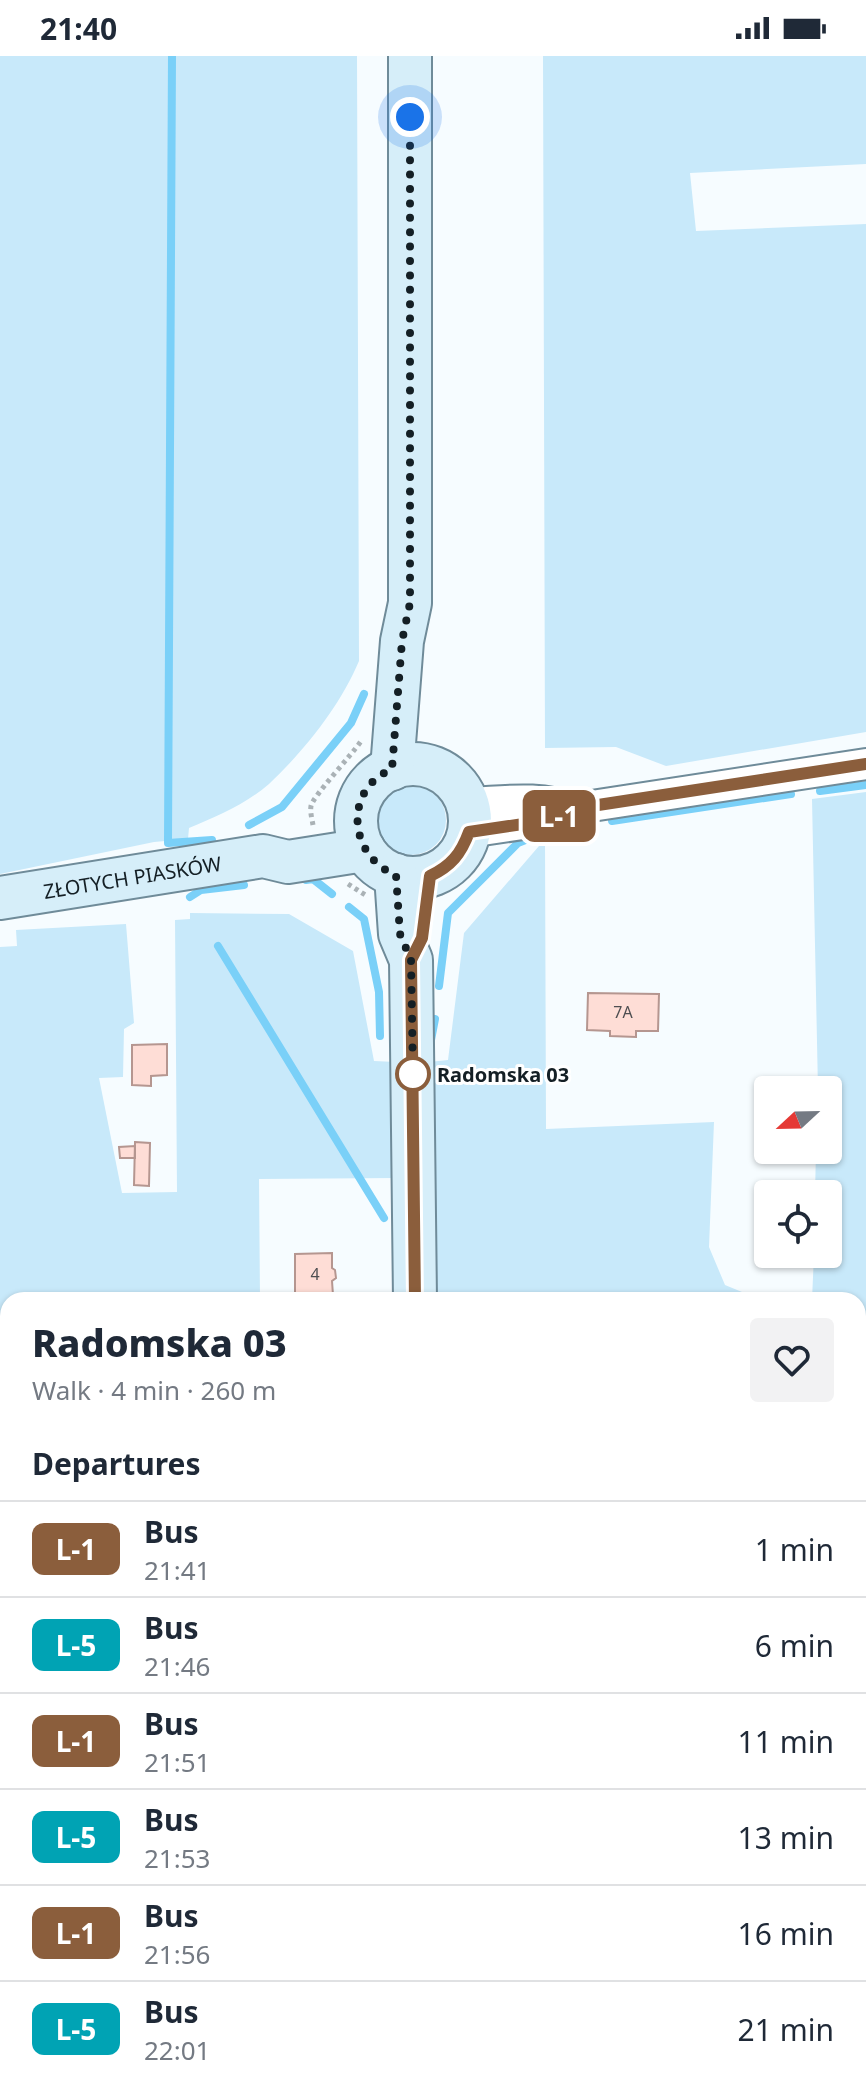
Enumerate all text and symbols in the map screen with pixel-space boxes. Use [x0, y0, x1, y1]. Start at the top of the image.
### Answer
text: 21:40 [40, 8, 117, 49]
your location [390, 97, 430, 137]
line badge: L-1 [513, 790, 605, 842]
text: L-1 [539, 797, 579, 835]
street label: ZŁOTYCH PIASKÓW [41, 849, 224, 904]
house number: 7A [613, 1001, 633, 1023]
marker: Radomska 03 [396, 1057, 430, 1091]
place label: Radomska 03 [437, 1061, 569, 1088]
north arrow [754, 1076, 842, 1164]
map controls [754, 1076, 842, 1268]
button: locate [754, 1180, 842, 1268]
house number: 4 [310, 1263, 320, 1285]
text: Radomska 03 [32, 1316, 287, 1368]
button: heart [750, 1318, 834, 1402]
text: Walk · 4 min · 260 m [32, 1372, 276, 1408]
text: Departures [32, 1443, 201, 1484]
text: Bus [144, 1511, 199, 1552]
text: 1 min [755, 1529, 834, 1570]
text: L-1 [56, 1530, 96, 1568]
text: 21:41 [144, 1552, 210, 1588]
text: Bus [144, 1607, 199, 1648]
text: 6 min [755, 1625, 834, 1666]
text: L-5 [56, 1626, 96, 1664]
text: 21:46 [144, 1648, 210, 1684]
text: Bus [144, 1703, 199, 1744]
text: 11 min [738, 1721, 834, 1762]
text: L-1 [56, 1722, 96, 1760]
text: 21:51 [144, 1744, 210, 1780]
text: Bus [144, 1799, 199, 1840]
text: 13 min [738, 1817, 834, 1858]
text: L-5 [56, 1818, 96, 1856]
text: 21:53 [144, 1840, 210, 1876]
text: Bus [144, 1895, 199, 1936]
text: 16 min [738, 1913, 834, 1954]
text: L-1 [56, 1914, 96, 1952]
text: 21:56 [144, 1936, 210, 1972]
text: Bus [144, 1991, 199, 2032]
text: 21 min [738, 2009, 834, 2050]
text: L-5 [56, 2010, 96, 2048]
text: 22:01 [144, 2032, 210, 2068]

